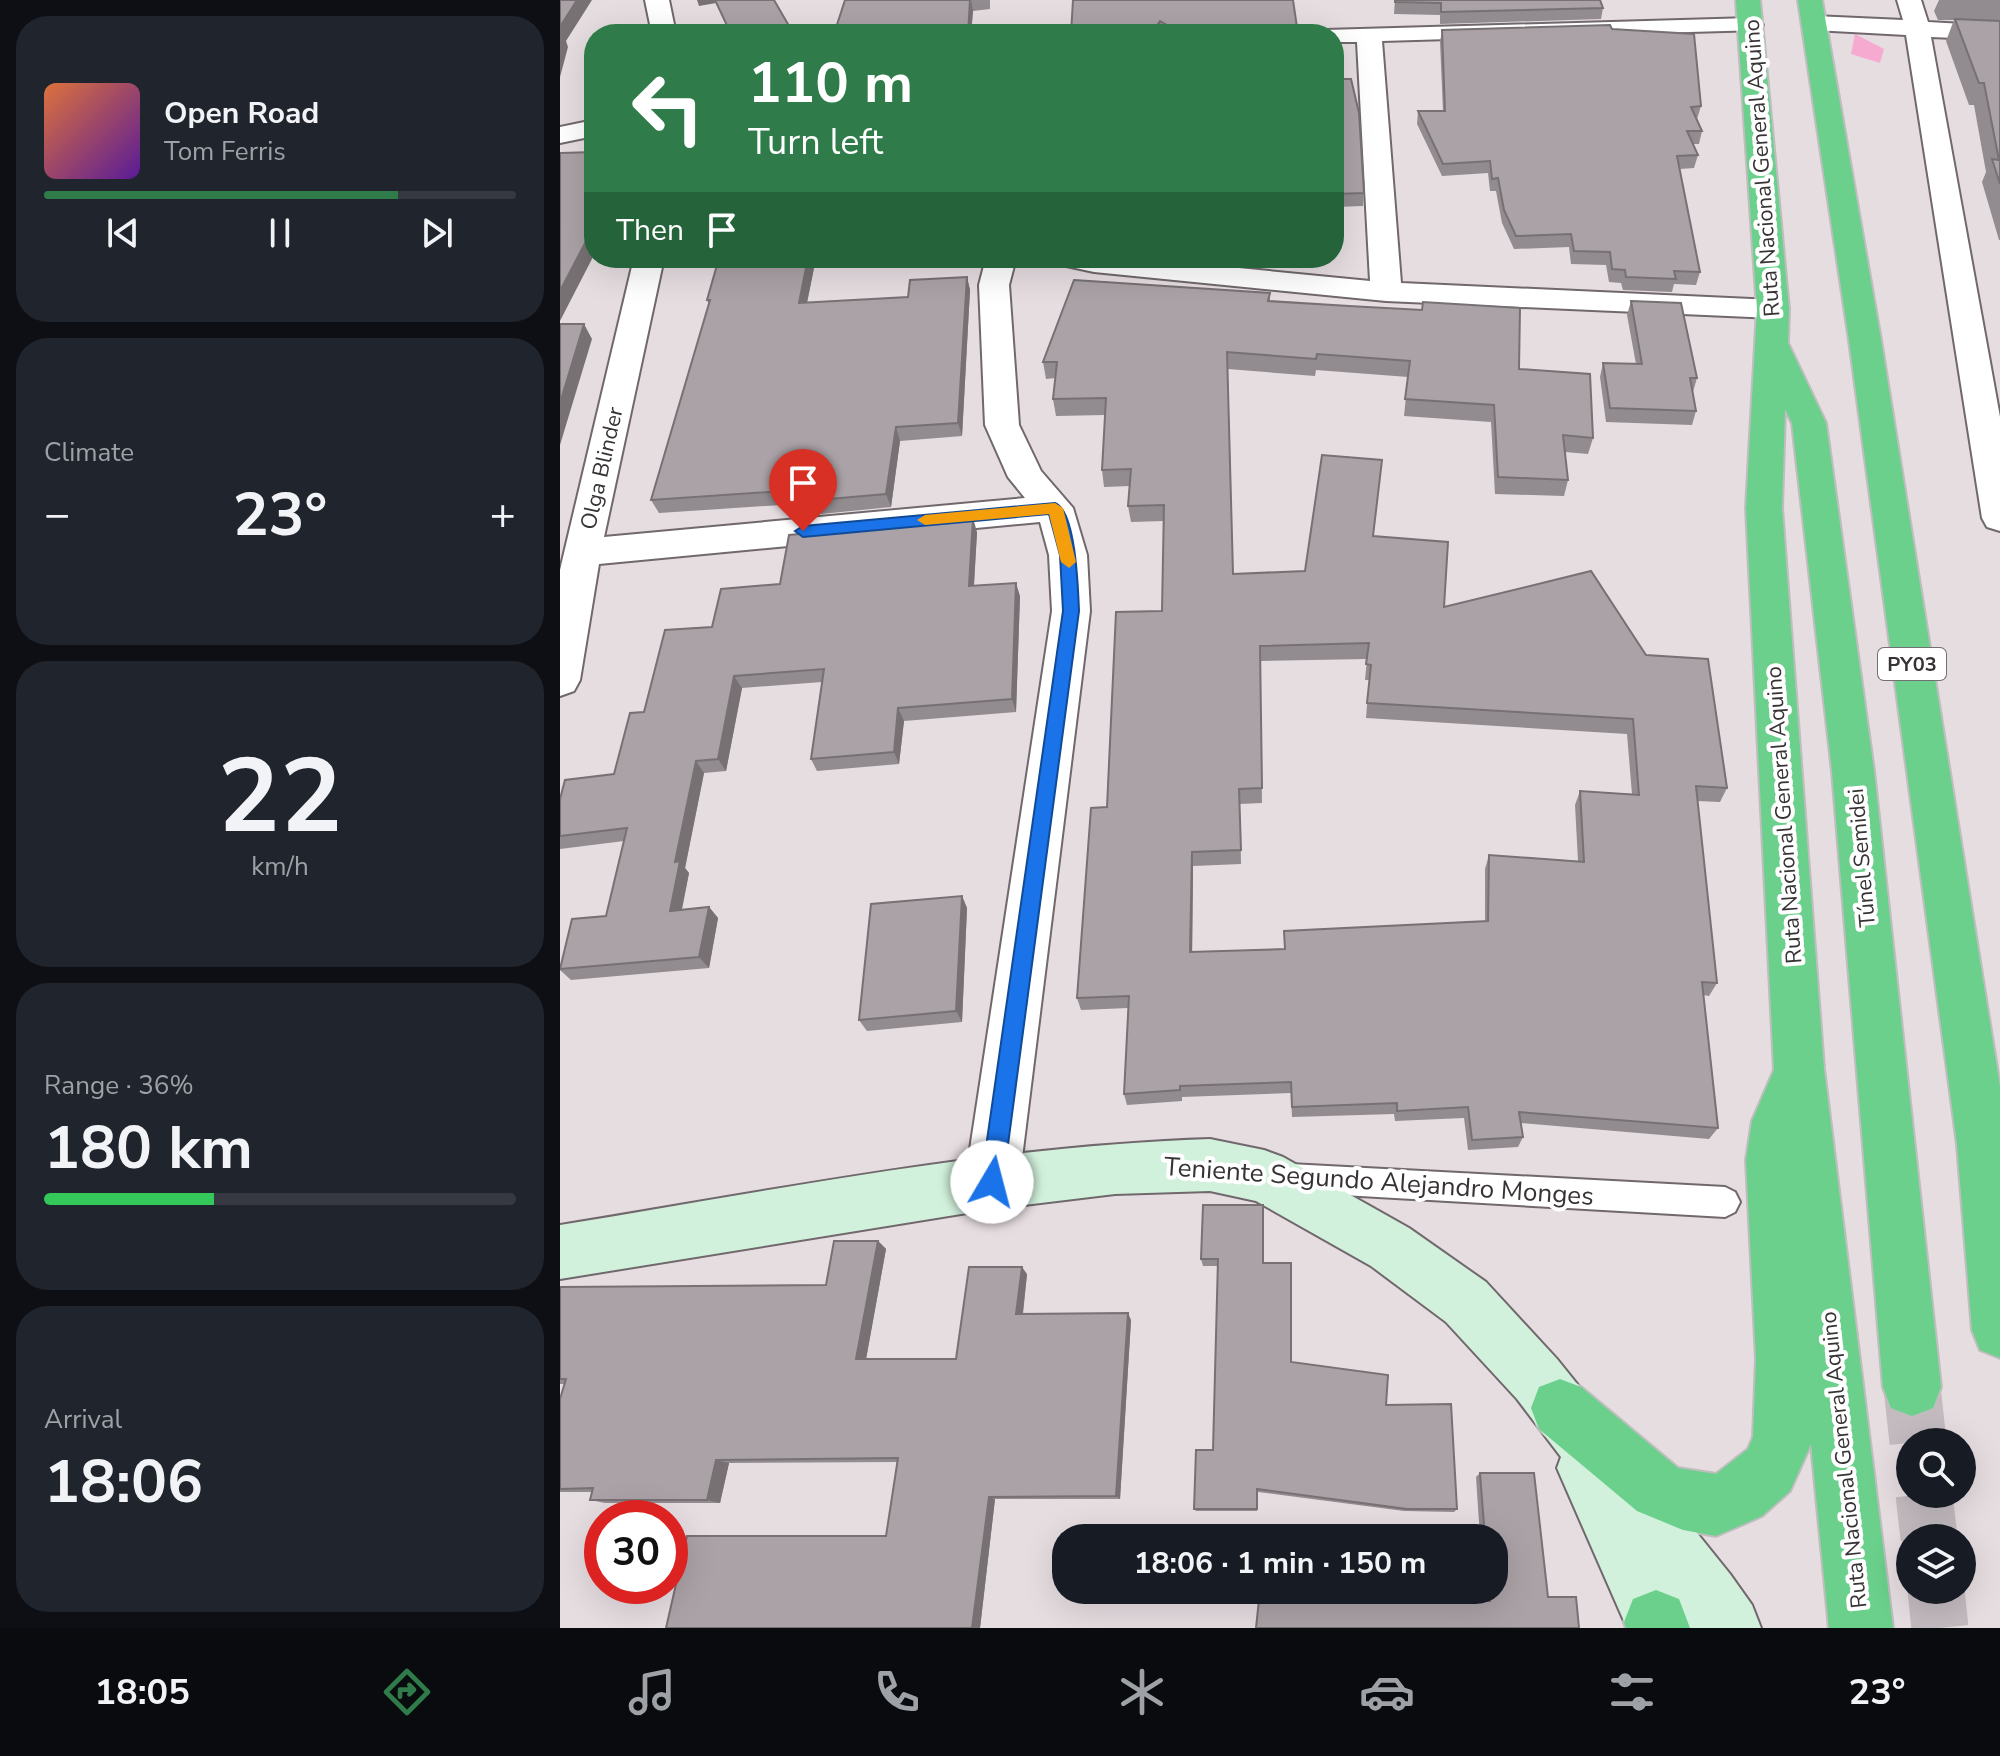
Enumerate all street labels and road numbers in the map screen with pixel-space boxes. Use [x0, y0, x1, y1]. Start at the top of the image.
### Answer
street label: Ruta Nacional General Aquino [1737, 18, 1787, 318]
street label: Olga Blinder [573, 404, 631, 532]
road number: PY03 [1878, 648, 1946, 680]
street label: Ruta Nacional General Aquino [1759, 665, 1809, 965]
street label: Túnel Semidei [1841, 787, 1883, 929]
street label: Teniente Segundo Alejandro Monges [1163, 1149, 1595, 1214]
street label: Ruta Nacional General Aquino [1813, 1310, 1875, 1610]

